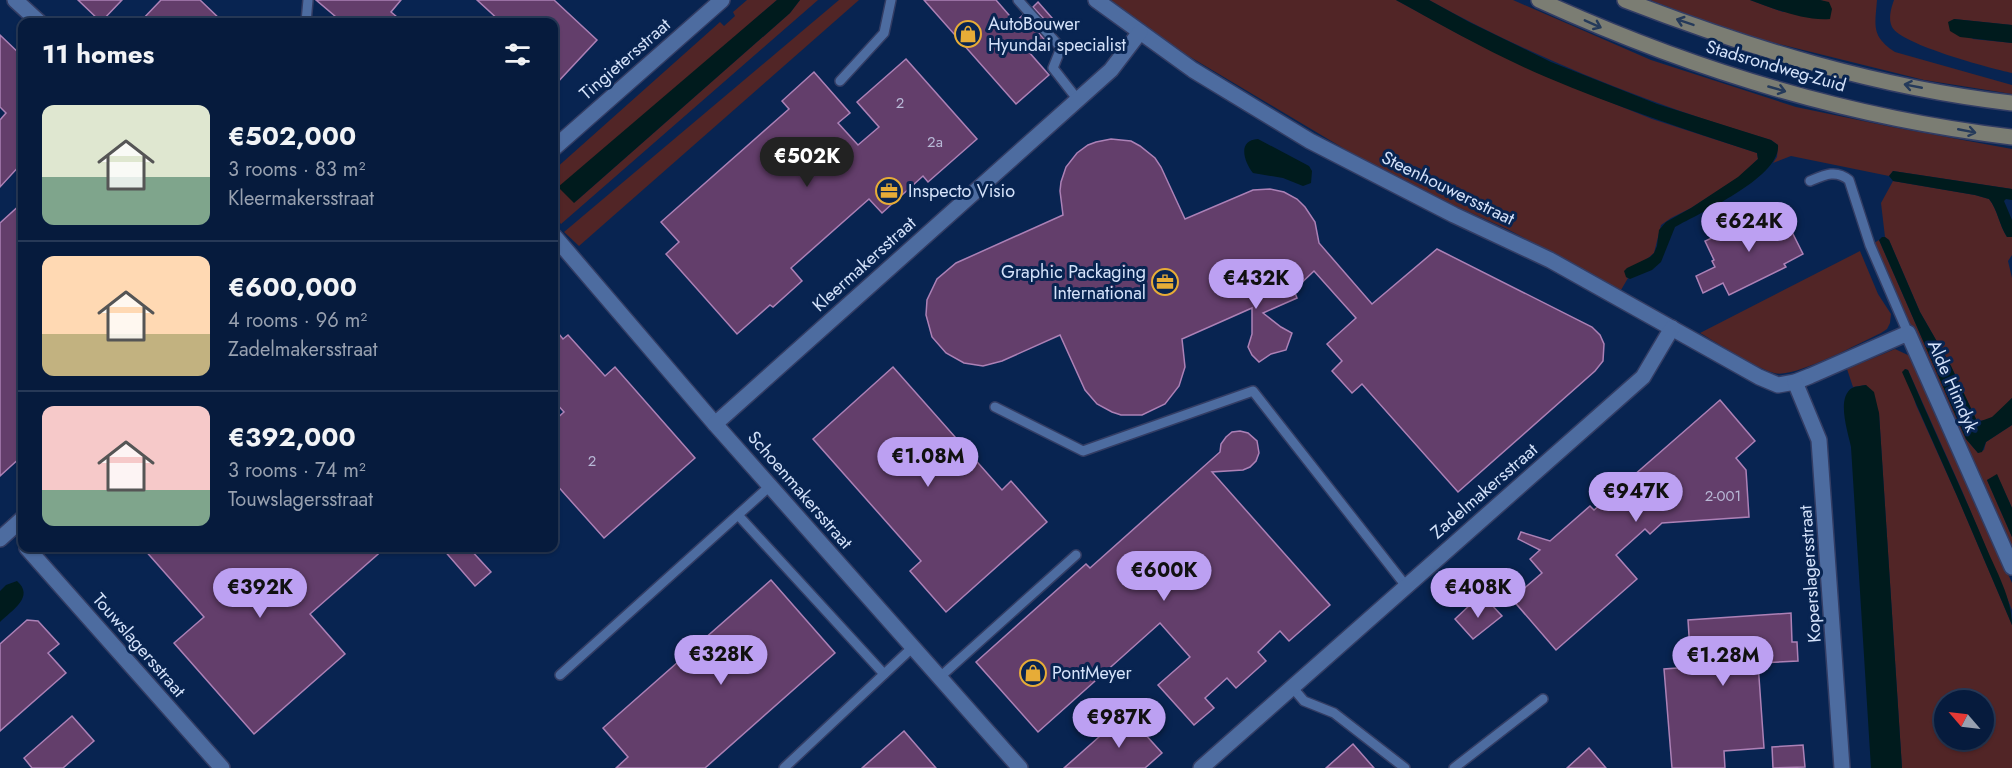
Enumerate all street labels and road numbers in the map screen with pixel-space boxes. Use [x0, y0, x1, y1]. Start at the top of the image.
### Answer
street label: Tingietersstraat [574, 12, 677, 106]
street label: Stadsrondweg-Zuid [1703, 34, 1849, 98]
street label: Steenhouwersstraat [1377, 145, 1519, 232]
street label: Kleermakersstraat [806, 210, 922, 318]
street label: Alde Himdyk [1921, 336, 1985, 436]
street label: Schoenmakersstraat [741, 425, 859, 555]
street label: Zadelmakersstraat [1425, 437, 1544, 545]
street label: Koperslagersstraat [1792, 504, 1828, 644]
street label: Touwslagersstraat [86, 587, 192, 703]

